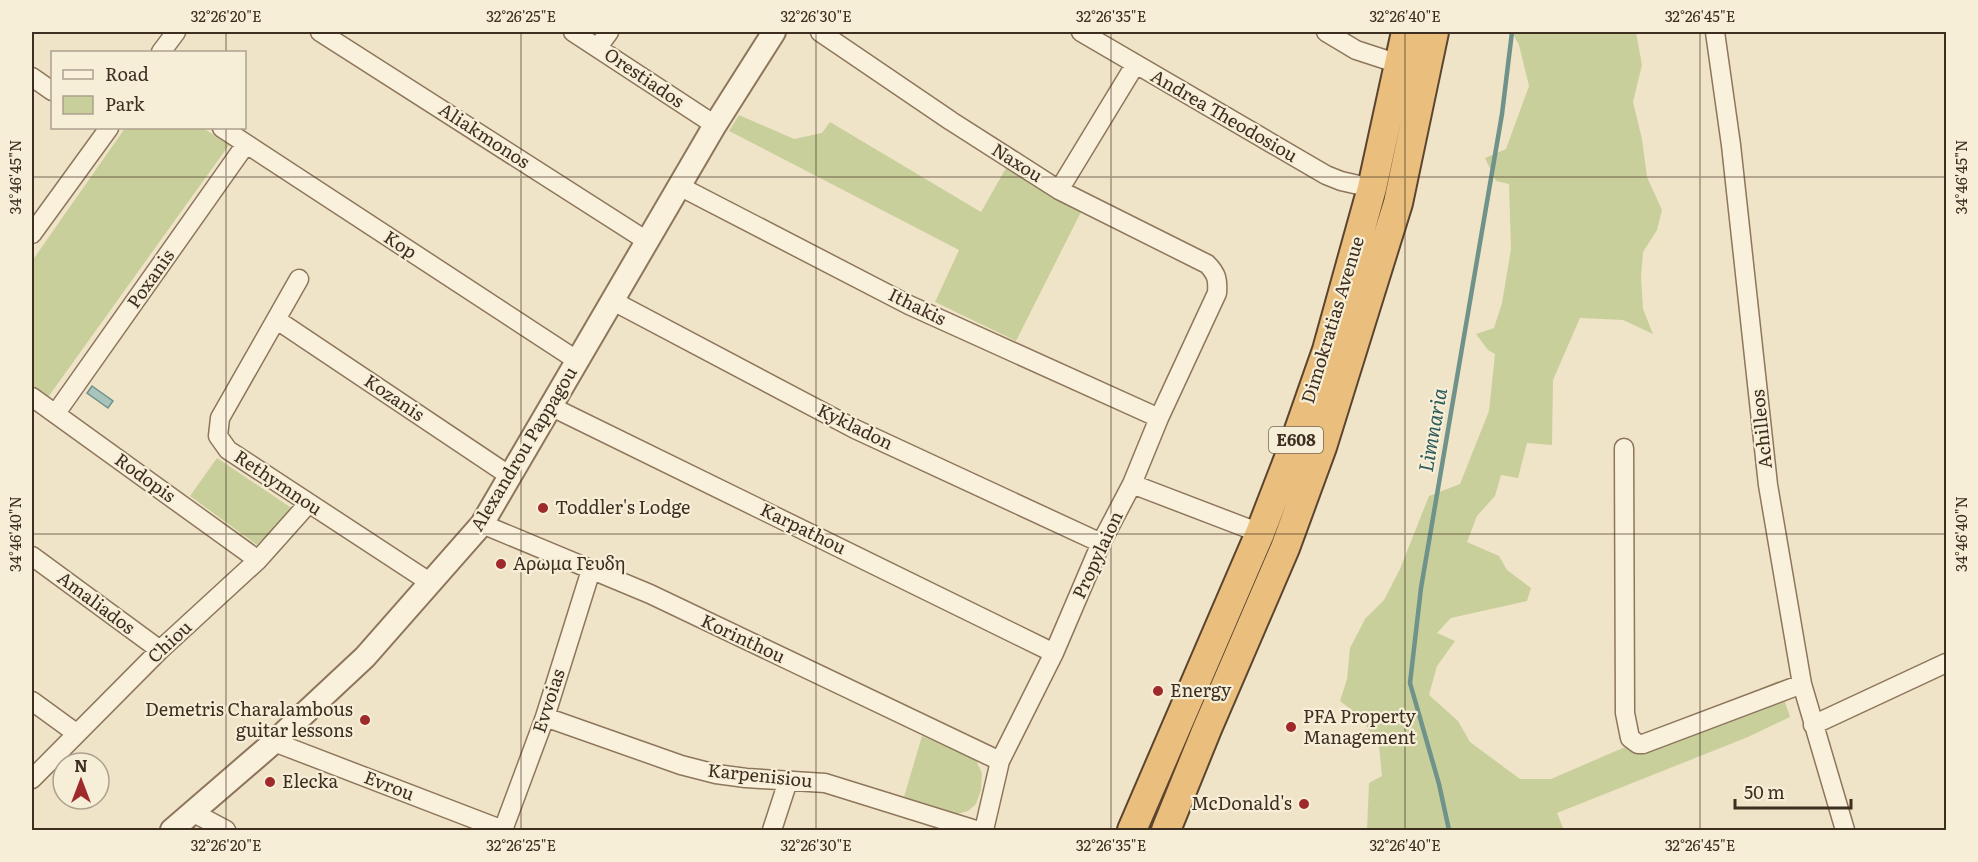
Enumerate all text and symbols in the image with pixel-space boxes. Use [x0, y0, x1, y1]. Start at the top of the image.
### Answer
text: 32°26'20"E [190, 4, 262, 27]
text: 32°26'25"E [486, 4, 556, 27]
text: 32°26'30"E [780, 4, 852, 27]
text: 32°26'35"E [1076, 4, 1146, 27]
text: 32°26'40"E [1369, 4, 1441, 27]
text: 32°26'45"E [1665, 4, 1735, 27]
street label: Orestiados [600, 40, 690, 113]
legend [51, 51, 246, 129]
text: Road [105, 60, 149, 87]
street label: Andrea Theodosiou [1146, 62, 1303, 168]
text: Park [105, 90, 146, 117]
street label: Aliakmonos [434, 95, 536, 174]
street label: Naxou [987, 136, 1049, 188]
text: 34°46'45"N [3, 139, 26, 215]
text: 34°46'45"N [1949, 139, 1972, 215]
street label: Kop [379, 223, 423, 265]
street label: Dimokratias Avenue [1293, 233, 1370, 407]
street label: Poxanis [120, 243, 180, 313]
street label: Ithakis [884, 280, 951, 331]
street label: Alexandrou Pappagou [463, 361, 583, 536]
street label: Kozanis [359, 367, 431, 427]
water label: Limnaria [1409, 385, 1453, 474]
street label: Achilleos [1743, 388, 1778, 470]
street label: Kykladon [813, 396, 898, 456]
road number: E608 [1269, 427, 1323, 453]
street label: Rethymnou [229, 442, 328, 521]
street label: Rodopis [110, 445, 182, 508]
place label: Toddler's Lodge [555, 493, 690, 520]
street label: Karpathou [756, 495, 851, 560]
text: 34°46'40"N [3, 496, 26, 572]
text: 34°46'40"N [1949, 496, 1972, 572]
marker: Toddler's Lodge [536, 501, 550, 515]
street label: Propylaion [1064, 506, 1129, 603]
place label: Αρωμα Γευδη [513, 549, 625, 576]
marker: Αρωμα Γευδη [494, 557, 508, 571]
street label: Amaliados [52, 564, 141, 640]
street label: Korinthou [697, 606, 790, 669]
street label: Chiou [141, 613, 197, 669]
street label: Evvoias [525, 665, 571, 736]
place label: Energy [1170, 676, 1232, 703]
marker: Energy [1151, 684, 1165, 698]
place label: Demetris Charalambous guitar lessons [145, 695, 353, 743]
place label: PFA Property Management [1303, 702, 1417, 750]
marker: Demetris Charalambous guitar lessons [358, 713, 372, 727]
marker: PFA Property Management [1284, 720, 1298, 734]
north arrow [51, 751, 111, 811]
text: N [74, 753, 88, 777]
street label: Karpenisiou [706, 756, 814, 793]
street label: Evrou [360, 763, 419, 807]
place label: Elecka [282, 767, 338, 794]
scale bar [1735, 772, 1850, 810]
marker: Elecka [263, 775, 277, 789]
text: 50 m [1744, 778, 1785, 805]
place label: McDonald's [1191, 789, 1292, 816]
marker: McDonald's [1297, 797, 1311, 811]
text: 32°26'20"E [190, 833, 262, 856]
text: 32°26'25"E [486, 833, 556, 856]
text: 32°26'30"E [780, 833, 852, 856]
text: 32°26'35"E [1076, 833, 1146, 856]
text: 32°26'40"E [1369, 833, 1441, 856]
text: 32°26'45"E [1665, 833, 1735, 856]

